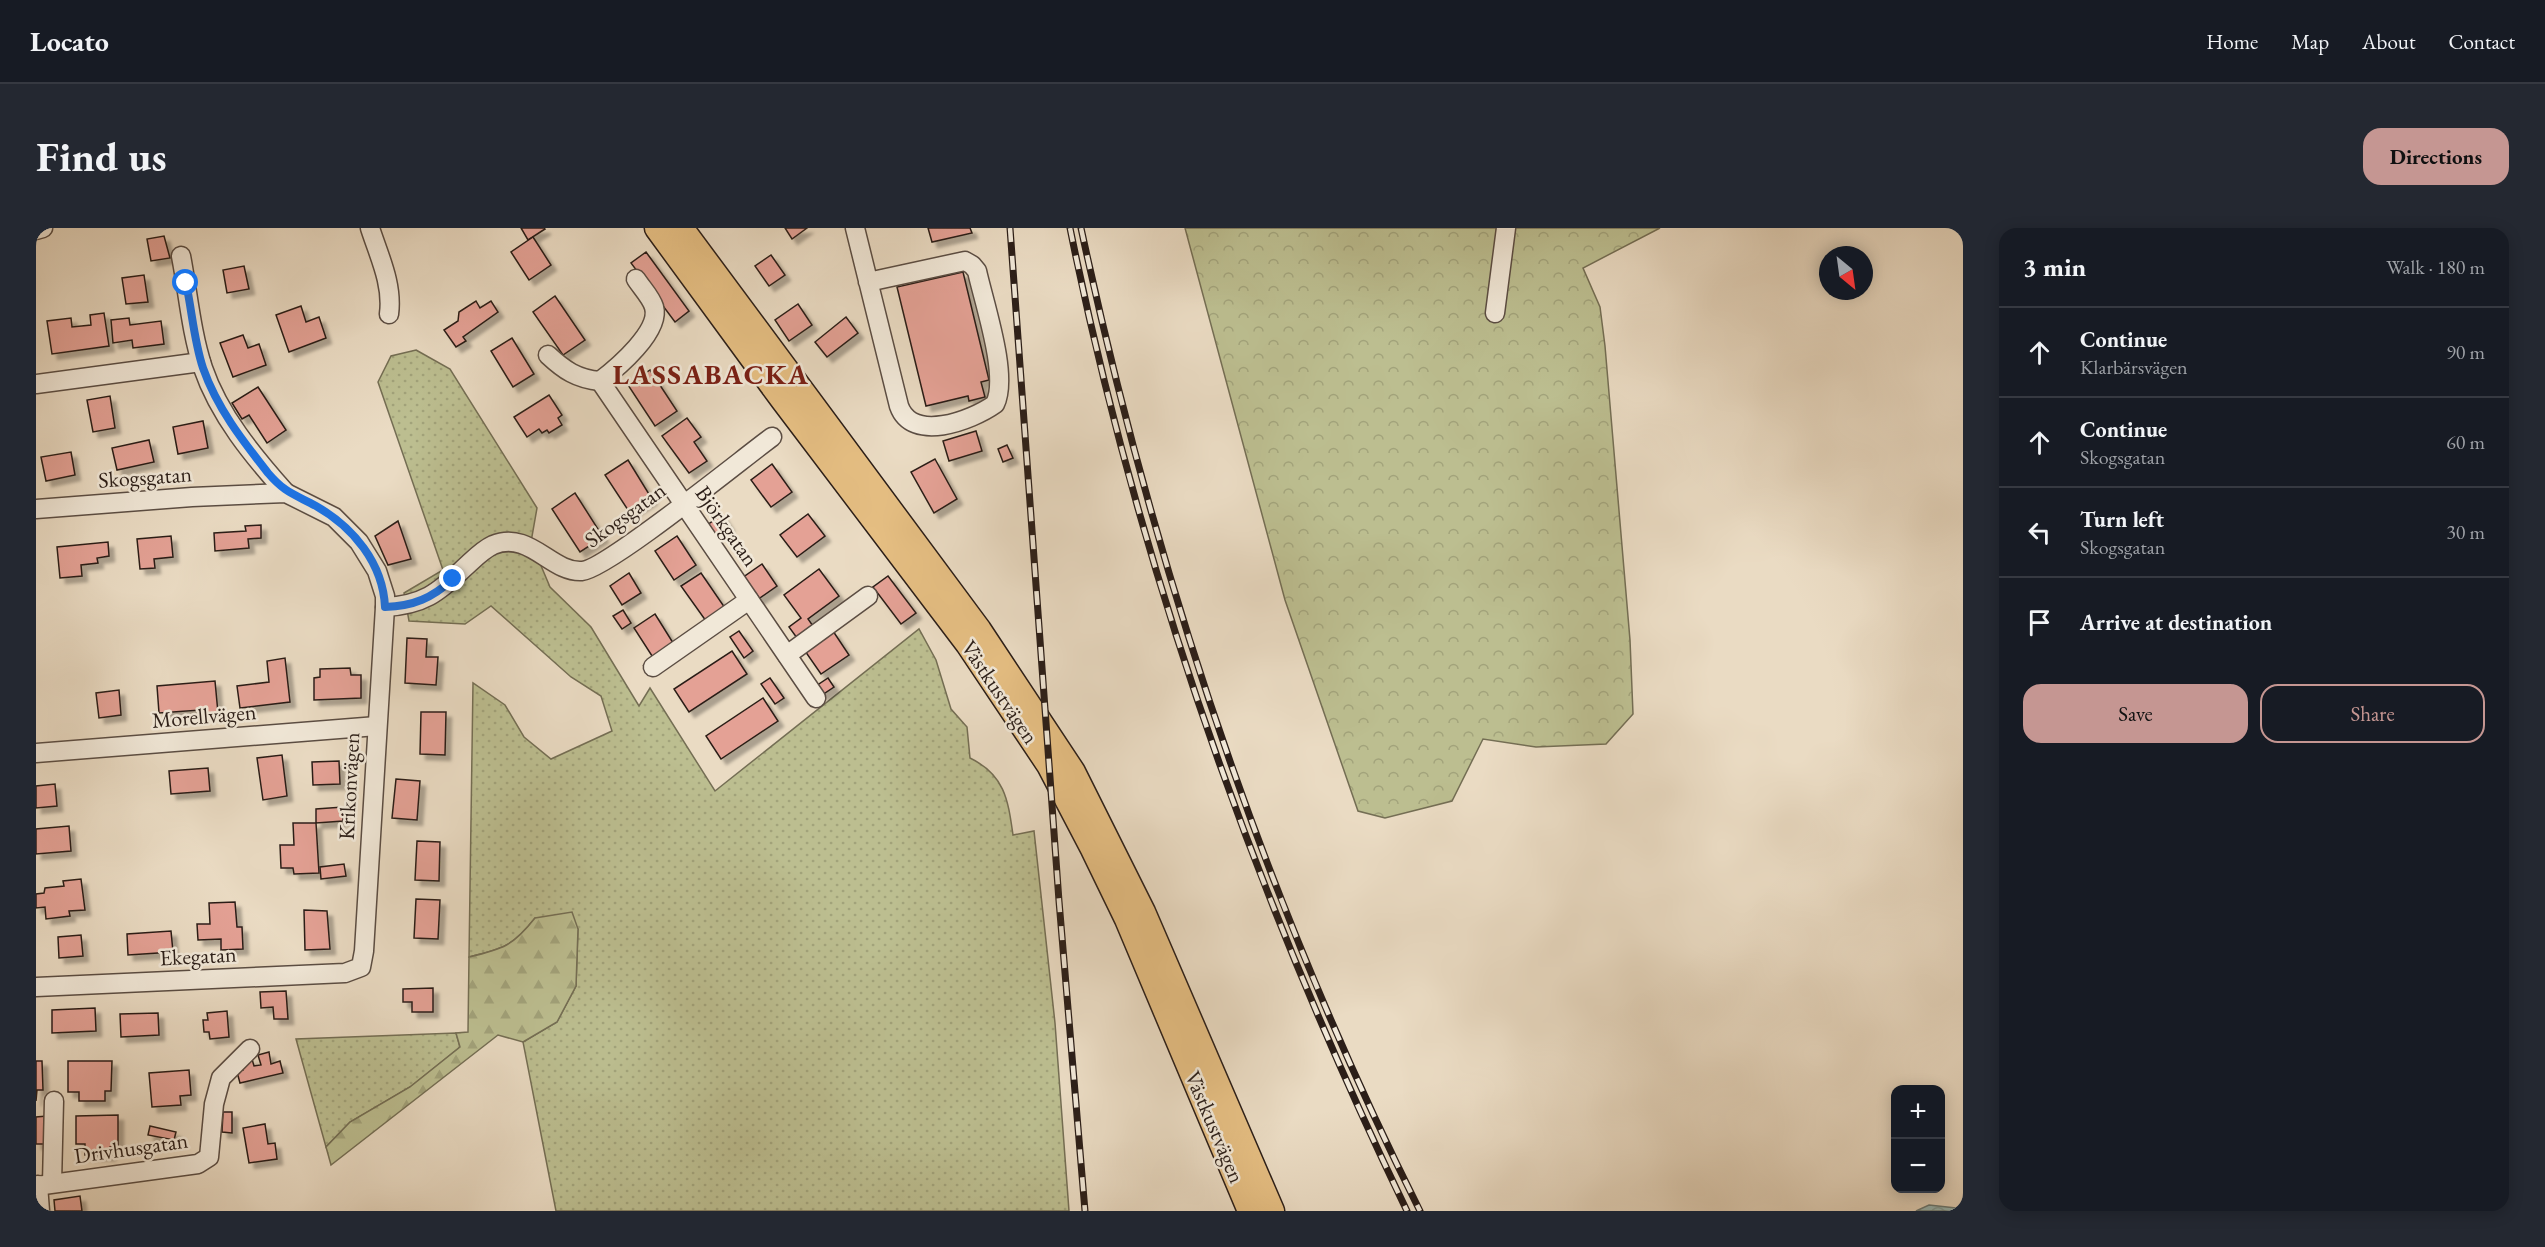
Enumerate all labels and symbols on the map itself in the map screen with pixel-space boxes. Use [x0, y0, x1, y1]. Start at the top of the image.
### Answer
north arrow [1819, 246, 1873, 300]
route start [172, 269, 198, 295]
district label: LASSABACKA [612, 356, 810, 392]
street label: Skogsgatan [97, 459, 193, 495]
street label: Skogsgatan [579, 475, 672, 554]
street label: Björkgatan [689, 480, 766, 572]
route end [439, 565, 465, 591]
street label: Västkustvägen [955, 634, 1046, 750]
street label: Morellvägen [151, 697, 258, 735]
street label: Krikonvägen [332, 731, 366, 841]
street label: Ekegatan [159, 939, 238, 972]
street label: Västkustvägen [1178, 1066, 1252, 1188]
street label: Drivhusgatan [72, 1126, 190, 1170]

